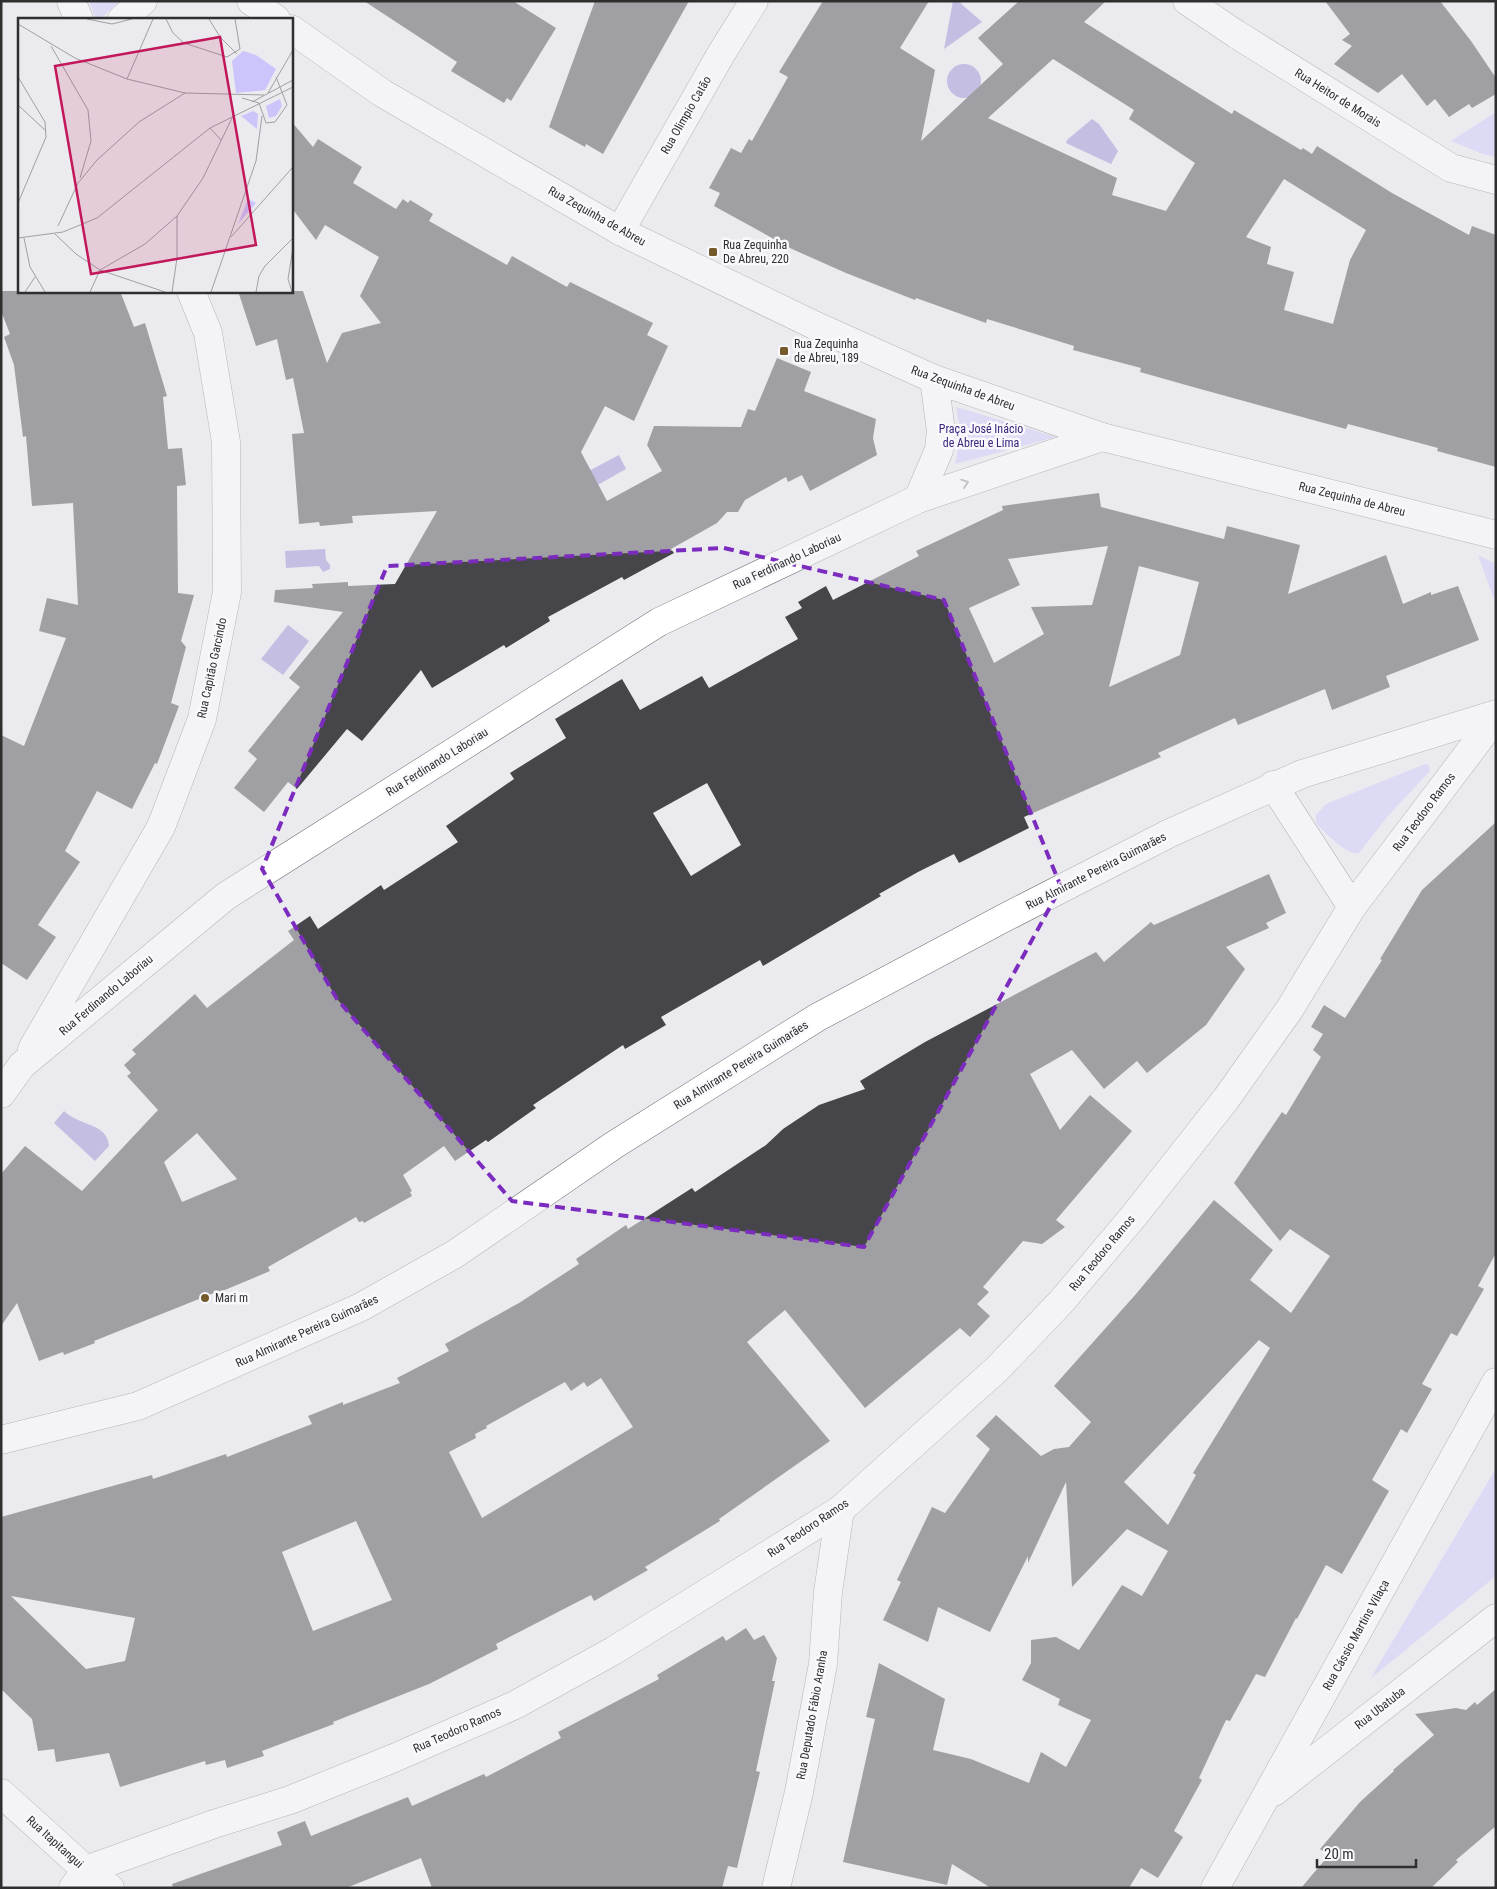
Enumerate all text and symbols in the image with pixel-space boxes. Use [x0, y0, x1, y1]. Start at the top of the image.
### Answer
inset map [18, 18, 292, 292]
street label: Rua Heitor de Morais [1292, 66, 1384, 130]
street label: Rua Olimpio Catão [658, 74, 714, 156]
street label: Rua Zequinha de Abreu [546, 183, 648, 249]
place label: Rua Zequinha De Abreu, 220 [723, 238, 789, 266]
marker: Rua Zequinha De Abreu, 220 [707, 246, 719, 258]
place label: Rua Zequinha de Abreu, 189 [794, 337, 859, 365]
marker: Rua Zequinha de Abreu, 189 [778, 345, 790, 357]
street label: Rua Zequinha de Abreu [909, 363, 1017, 413]
park label: Praça José Inácio de Abreu e Lima [939, 422, 1023, 450]
one-way arrow [960, 479, 968, 489]
street label: Rua Zequinha de Abreu [1297, 479, 1407, 519]
street label: Rua Ferdinando Laboriau [731, 530, 843, 592]
street label: Rua Capitão Garcindo [195, 616, 229, 720]
street label: Rua Ferdinando Laboriau [383, 725, 491, 799]
street label: Rua Teodoro Ramos [1390, 770, 1458, 854]
street label: Rua Almirante Pereira Guimarães [1023, 829, 1169, 913]
street label: Rua Ferdinando Laboriau [56, 952, 156, 1038]
street label: Rua Almirante Pereira Guimarães [671, 1018, 811, 1112]
street label: Rua Teodoro Ramos [1066, 1212, 1138, 1294]
place label: Mari m [215, 1291, 248, 1305]
marker: Mari m [199, 1292, 211, 1304]
street label: Rua Almirante Pereira Guimarães [233, 1292, 381, 1370]
street label: Rua Teodoro Ramos [765, 1496, 851, 1560]
street label: Rua Cássio Martins Vilaça [1320, 1577, 1392, 1693]
street label: Rua Deputado Fábio Aranha [794, 1649, 830, 1781]
street label: Rua Ubatuba [1352, 1684, 1408, 1732]
street label: Rua Teodoro Ramos [411, 1704, 503, 1756]
street label: Rua Itapitangui [24, 1813, 86, 1871]
scale bar [1317, 1836, 1416, 1868]
text: 20 m [1324, 1845, 1354, 1863]

